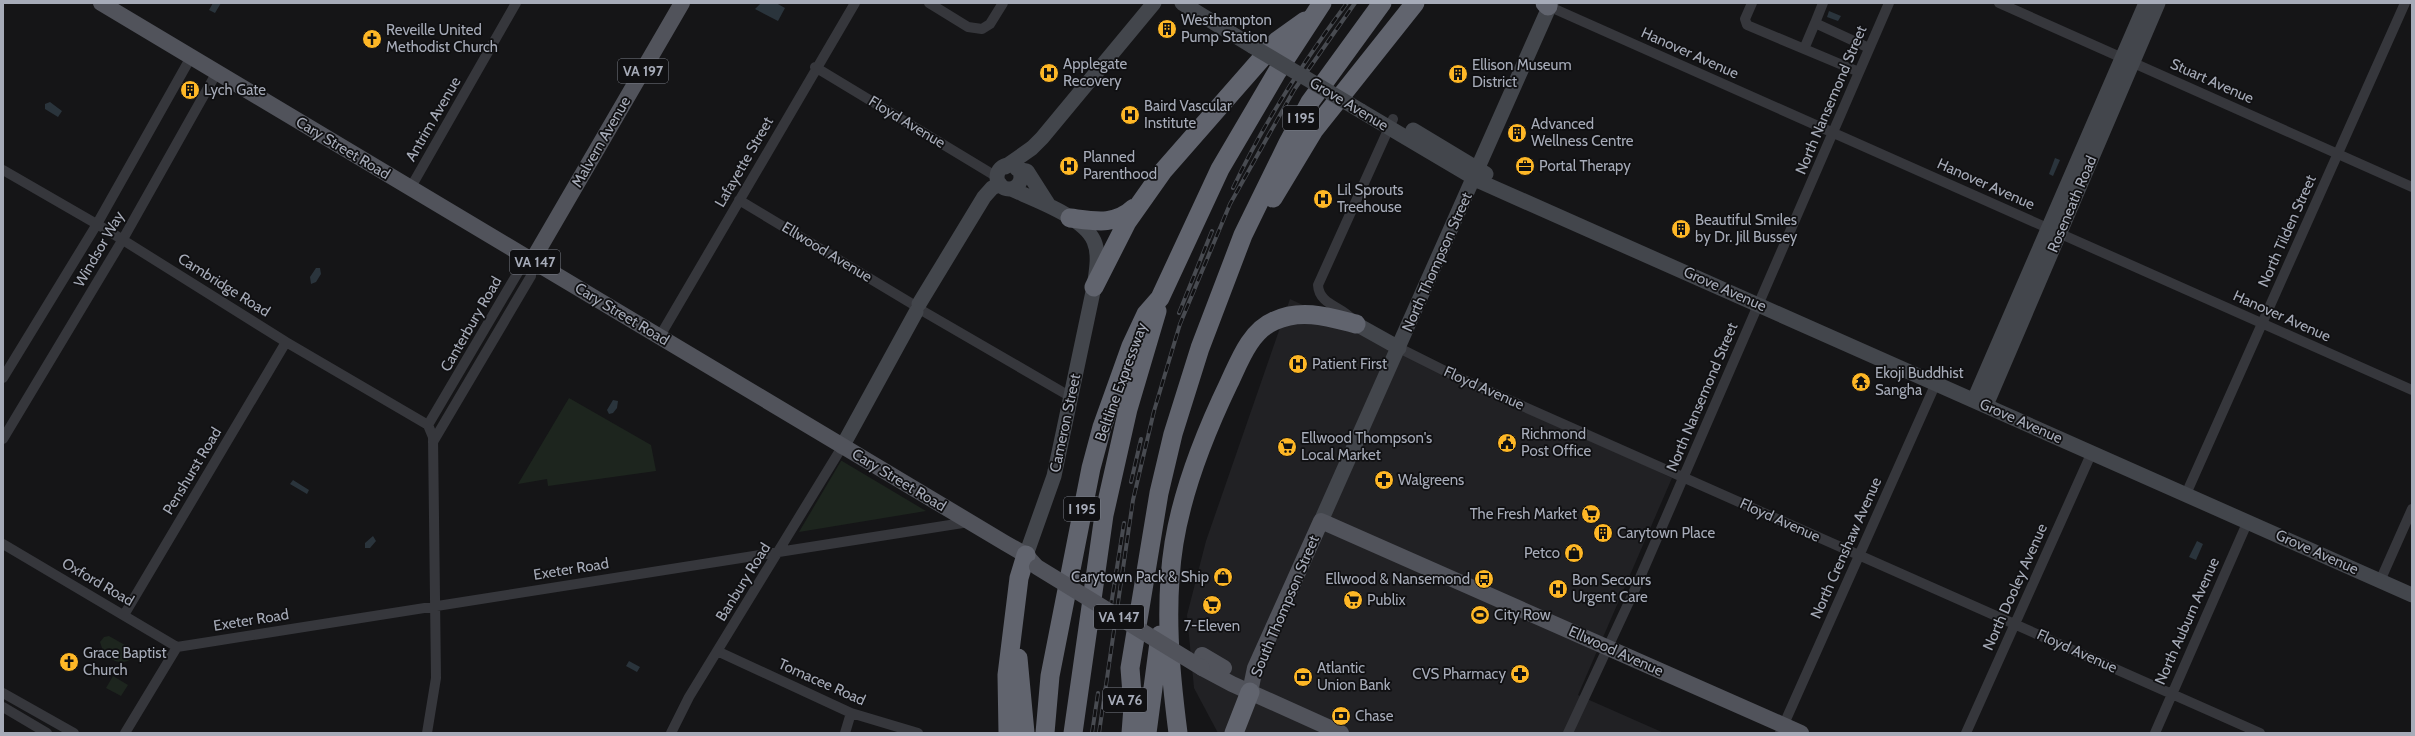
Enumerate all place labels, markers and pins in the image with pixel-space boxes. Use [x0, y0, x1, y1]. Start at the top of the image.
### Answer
place label: Westhampton Pump Station [1181, 11, 1272, 46]
building icon: Westhampton Pump Station [1156, 18, 1178, 40]
place label: Reveille United Methodist Church [386, 21, 498, 56]
church icon: Reveille United Methodist Church [361, 28, 383, 50]
place label: Applegate Recovery [1063, 55, 1128, 90]
place label: Ellison Museum District [1472, 56, 1572, 91]
hospital icon: Applegate Recovery [1038, 62, 1060, 84]
building icon: Ellison Museum District [1447, 63, 1469, 85]
building icon: Lych Gate [179, 79, 201, 101]
place label: Lych Gate [204, 81, 266, 99]
place label: Baird Vascular Institute [1144, 97, 1232, 132]
hospital icon: Baird Vascular Institute [1119, 104, 1141, 126]
place label: Advanced Wellness Centre [1531, 115, 1634, 150]
building icon: Advanced Wellness Centre [1506, 122, 1528, 144]
place label: Planned Parenthood [1083, 148, 1157, 183]
hospital icon: Planned Parenthood [1058, 155, 1080, 177]
office icon: Portal Therapy [1514, 155, 1536, 177]
place label: Portal Therapy [1539, 157, 1631, 175]
place label: Lil Sprouts Treehouse [1337, 181, 1404, 216]
hospital icon: Lil Sprouts Treehouse [1312, 188, 1334, 210]
place label: Beautiful Smiles by Dr. Jill Bussey [1695, 211, 1798, 246]
building icon: Beautiful Smiles by Dr. Jill Bussey [1670, 218, 1692, 240]
hospital icon: Patient First [1287, 353, 1309, 375]
place label: Patient First [1312, 355, 1387, 373]
place label: Ekoji Buddhist Sangha [1875, 364, 1964, 399]
temple icon: Ekoji Buddhist Sangha [1850, 371, 1872, 393]
place label: Richmond Post Office [1521, 425, 1592, 460]
place label: Ellwood Thompson's Local Market [1301, 429, 1432, 464]
public building icon: Richmond Post Office [1496, 432, 1518, 454]
supermarket icon: Ellwood Thompson's Local Market [1276, 436, 1298, 458]
pharmacy icon: Walgreens [1373, 469, 1395, 491]
place label: Walgreens [1398, 471, 1464, 489]
supermarket icon: The Fresh Market [1580, 503, 1602, 525]
place label: The Fresh Market [1470, 505, 1577, 523]
building icon: Carytown Place [1592, 522, 1614, 544]
place label: Carytown Place [1617, 524, 1716, 542]
shop icon: Petco [1563, 542, 1585, 564]
place label: Petco [1524, 544, 1560, 562]
shop icon: Carytown Pack & Ship [1212, 566, 1234, 588]
place label: Carytown Pack & Ship [1071, 568, 1209, 586]
bus stop icon: Ellwood & Nansemond [1473, 568, 1495, 590]
place label: Ellwood & Nansemond [1325, 570, 1470, 588]
place label: Bon Secours Urgent Care [1572, 571, 1651, 606]
hospital icon: Bon Secours Urgent Care [1547, 578, 1569, 600]
supermarket icon: Publix [1342, 589, 1364, 611]
place label: Publix [1367, 591, 1406, 609]
supermarket icon: 7-Eleven [1201, 594, 1223, 616]
sports icon: City Row [1469, 604, 1491, 626]
place label: City Row [1494, 606, 1551, 624]
place label: 7-Eleven [1184, 617, 1240, 635]
place label: Grace Baptist Church [83, 644, 167, 679]
church icon: Grace Baptist Church [58, 651, 80, 673]
place label: Atlantic Union Bank [1317, 659, 1391, 694]
pharmacy icon: CVS Pharmacy [1509, 663, 1531, 685]
place label: CVS Pharmacy [1412, 665, 1506, 683]
bank icon: Atlantic Union Bank [1292, 666, 1314, 688]
bank icon: Chase [1330, 705, 1352, 727]
place label: Chase [1355, 707, 1394, 725]

